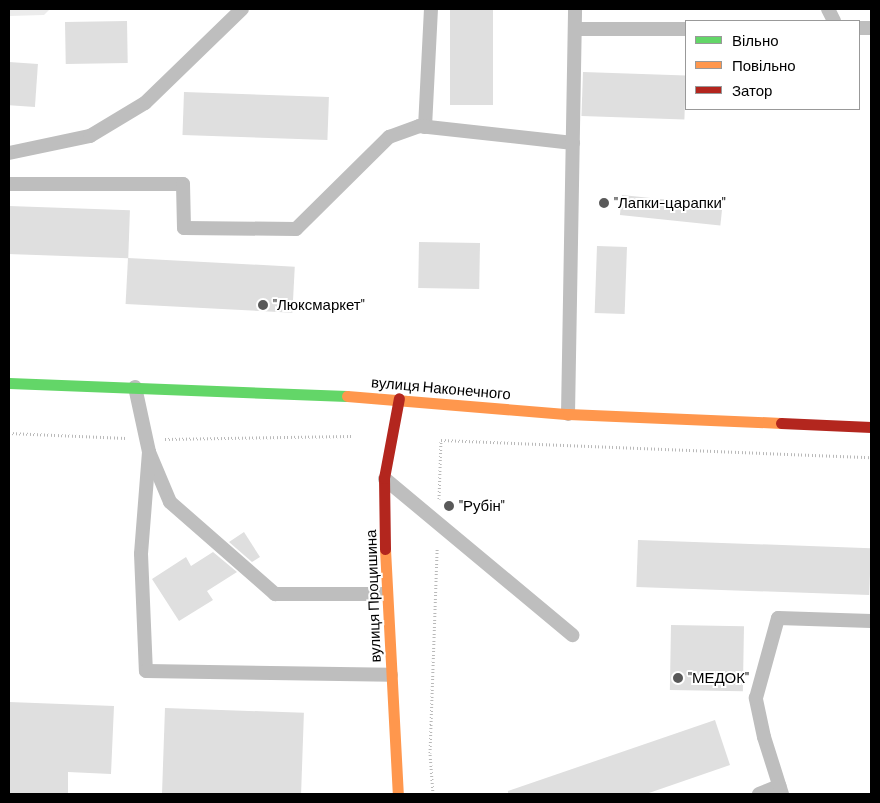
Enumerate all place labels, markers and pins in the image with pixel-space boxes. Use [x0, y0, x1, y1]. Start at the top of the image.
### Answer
place label: "Лапки-царапки" [614, 194, 726, 212]
marker: "Лапки-царапки" [598, 197, 610, 209]
place label: "Люксмаркет" [273, 296, 365, 314]
marker: "Люксмаркет" [257, 299, 269, 311]
place label: "Рубін" [459, 497, 505, 515]
marker: "Рубін" [443, 500, 455, 512]
place label: "МЕДОК" [688, 669, 749, 687]
marker: "МЕДОК" [672, 672, 684, 684]

